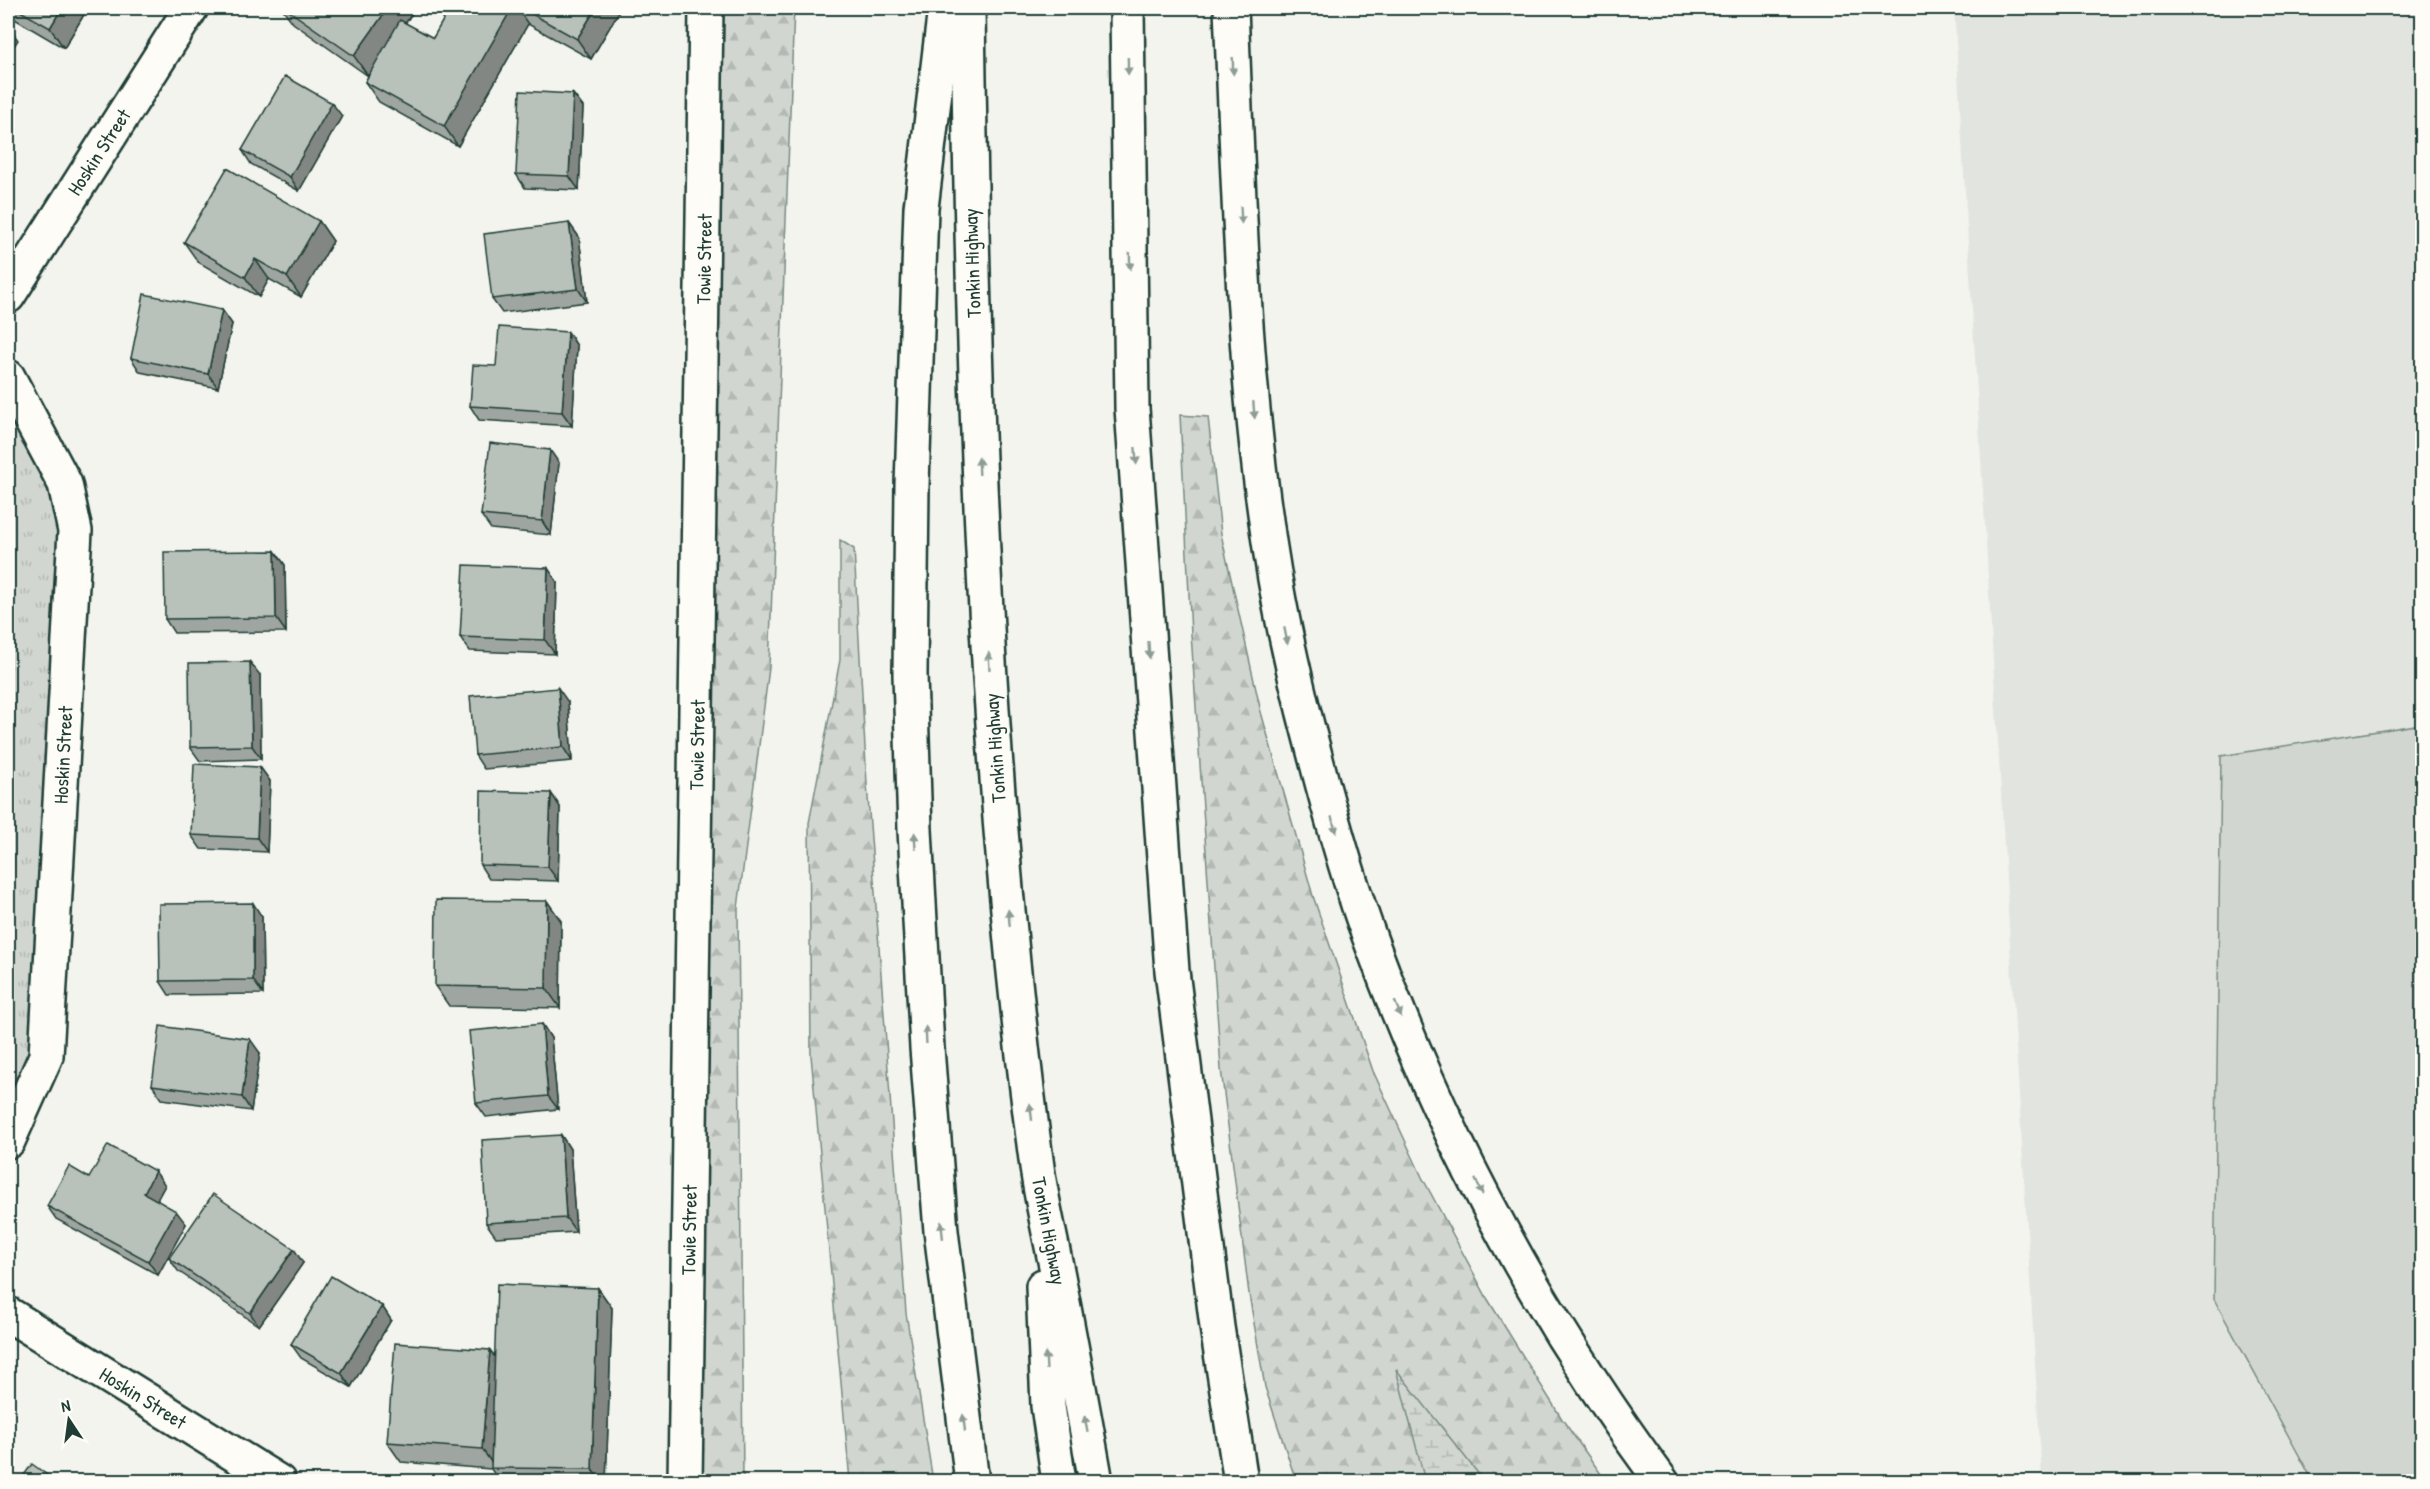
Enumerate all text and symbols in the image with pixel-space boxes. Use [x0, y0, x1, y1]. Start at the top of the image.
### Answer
one-way arrow [1123, 56, 1132, 75]
one-way arrow [1229, 56, 1238, 75]
street label: Hoskin Street [61, 102, 137, 200]
one-way arrow [1236, 206, 1245, 225]
street label: Tonkin Highway [956, 208, 987, 318]
street label: Towie Street [689, 213, 718, 304]
one-way arrow [1125, 251, 1135, 270]
one-way arrow [1249, 400, 1259, 419]
one-way arrow [1131, 446, 1141, 465]
one-way arrow [975, 457, 984, 476]
one-way arrow [1282, 627, 1292, 645]
one-way arrow [1145, 641, 1154, 660]
one-way arrow [984, 652, 993, 671]
street label: Tonkin Highway [977, 692, 1012, 804]
street label: Towie Street [682, 699, 711, 790]
street label: Hoskin Street [46, 704, 79, 805]
one-way arrow [1330, 816, 1339, 834]
one-way arrow [911, 831, 920, 850]
one-way arrow [1004, 909, 1014, 928]
one-way arrow [1394, 1000, 1403, 1018]
one-way arrow [921, 1026, 931, 1045]
one-way arrow [1026, 1102, 1036, 1121]
street label: Tonkin Highway [1026, 1175, 1073, 1287]
one-way arrow [1474, 1178, 1483, 1195]
street label: Towie Street [674, 1184, 703, 1275]
one-way arrow [937, 1220, 946, 1239]
one-way arrow [1042, 1351, 1051, 1370]
street label: Hoskin Street [95, 1360, 193, 1436]
north arrow [39, 1390, 99, 1450]
text: N [59, 1394, 73, 1417]
one-way arrow [959, 1414, 969, 1433]
one-way arrow [1081, 1414, 1090, 1433]

